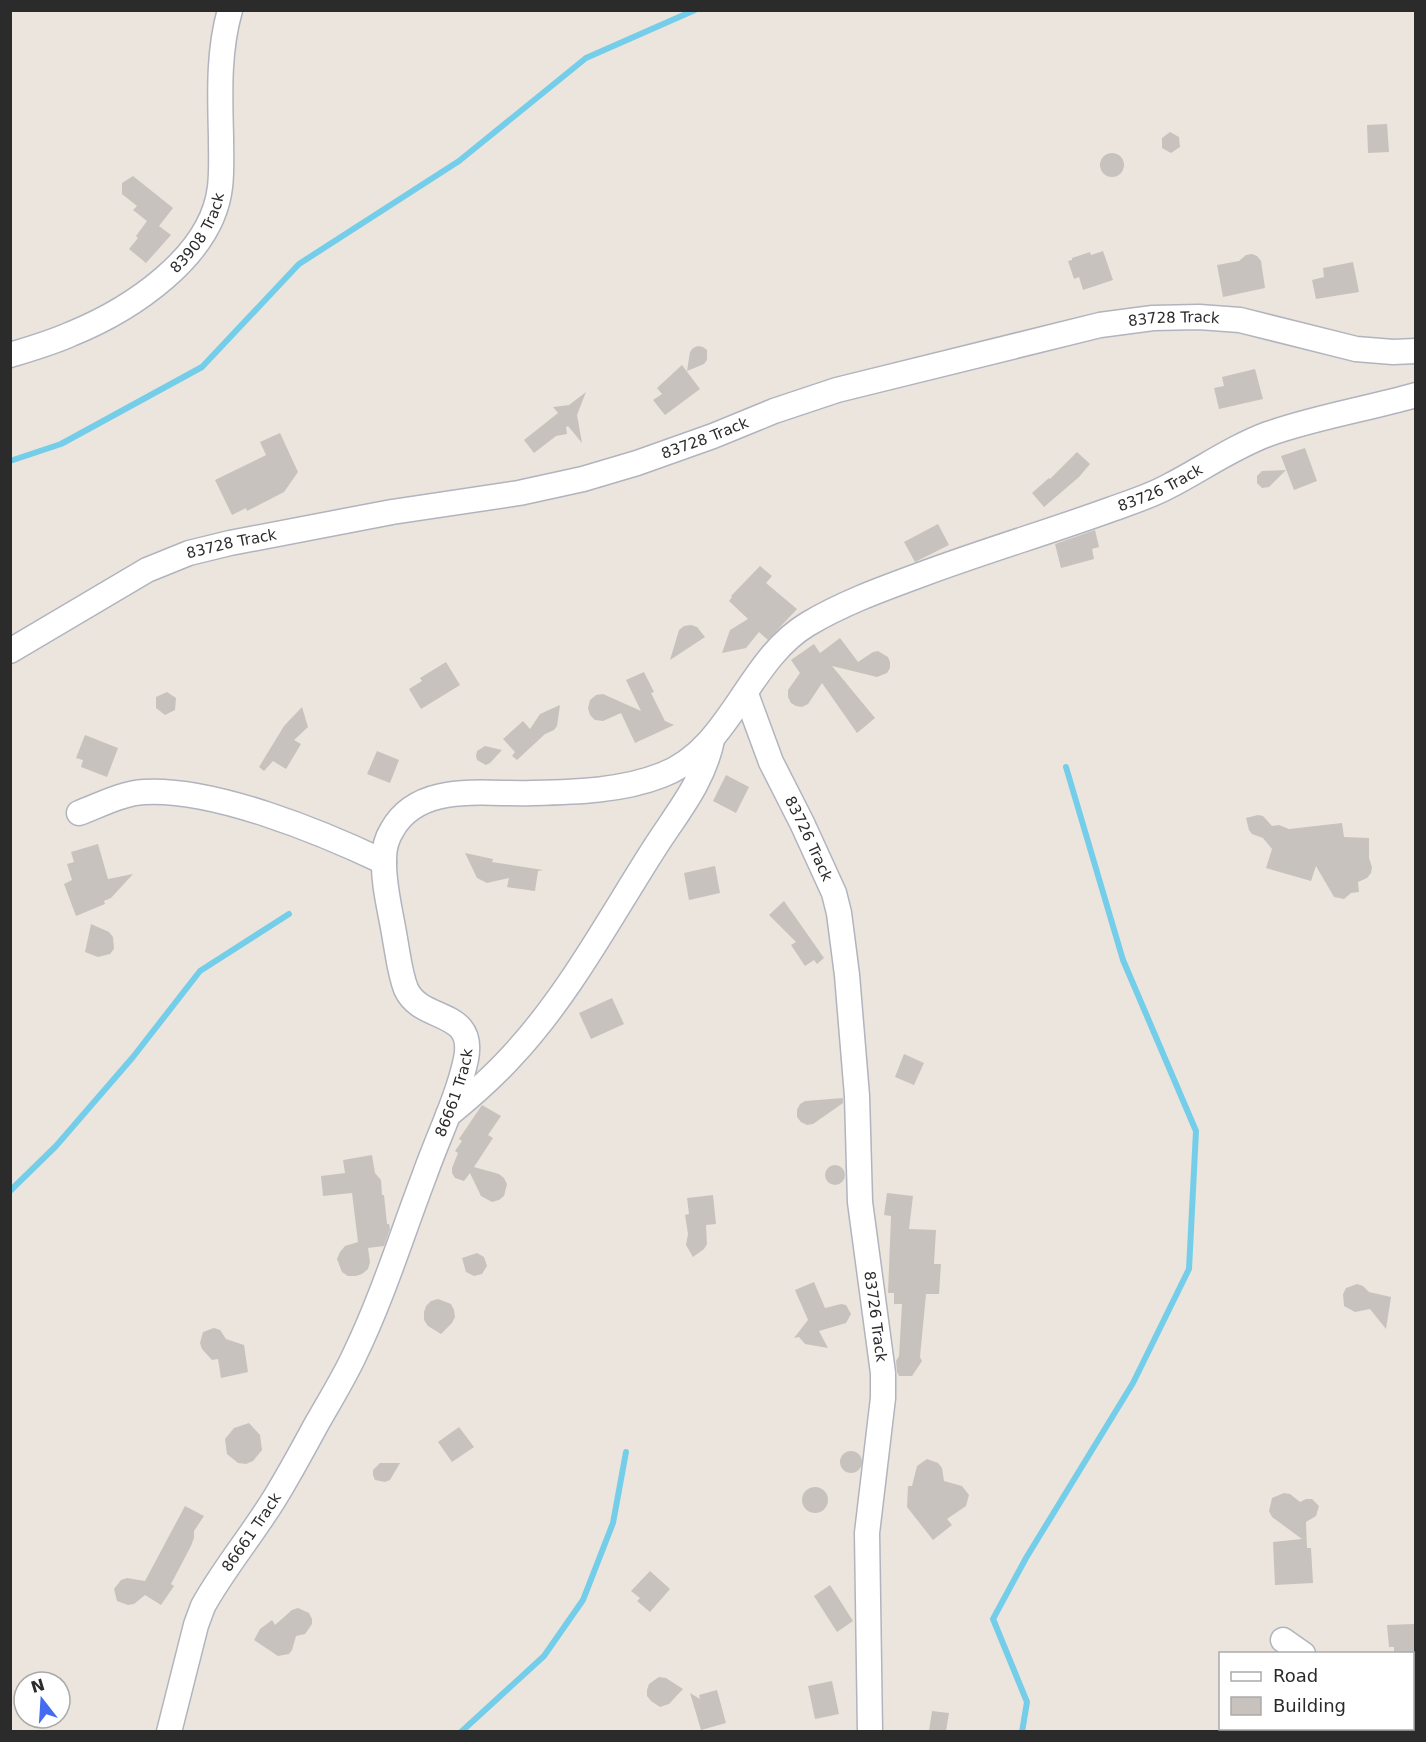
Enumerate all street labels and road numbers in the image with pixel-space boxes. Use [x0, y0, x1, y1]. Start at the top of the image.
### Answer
street label: 83908 Track [166, 191, 228, 277]
street label: 83728 Track [1127, 308, 1221, 330]
street label: 83728 Track [659, 413, 751, 463]
street label: 83726 Track [1115, 460, 1206, 515]
street label: 83728 Track [185, 525, 278, 562]
street label: 83726 Track [781, 793, 837, 884]
street label: 86661 Track [431, 1047, 476, 1139]
street label: 83726 Track [860, 1270, 890, 1364]
street label: 86661 Track [218, 1489, 285, 1575]

